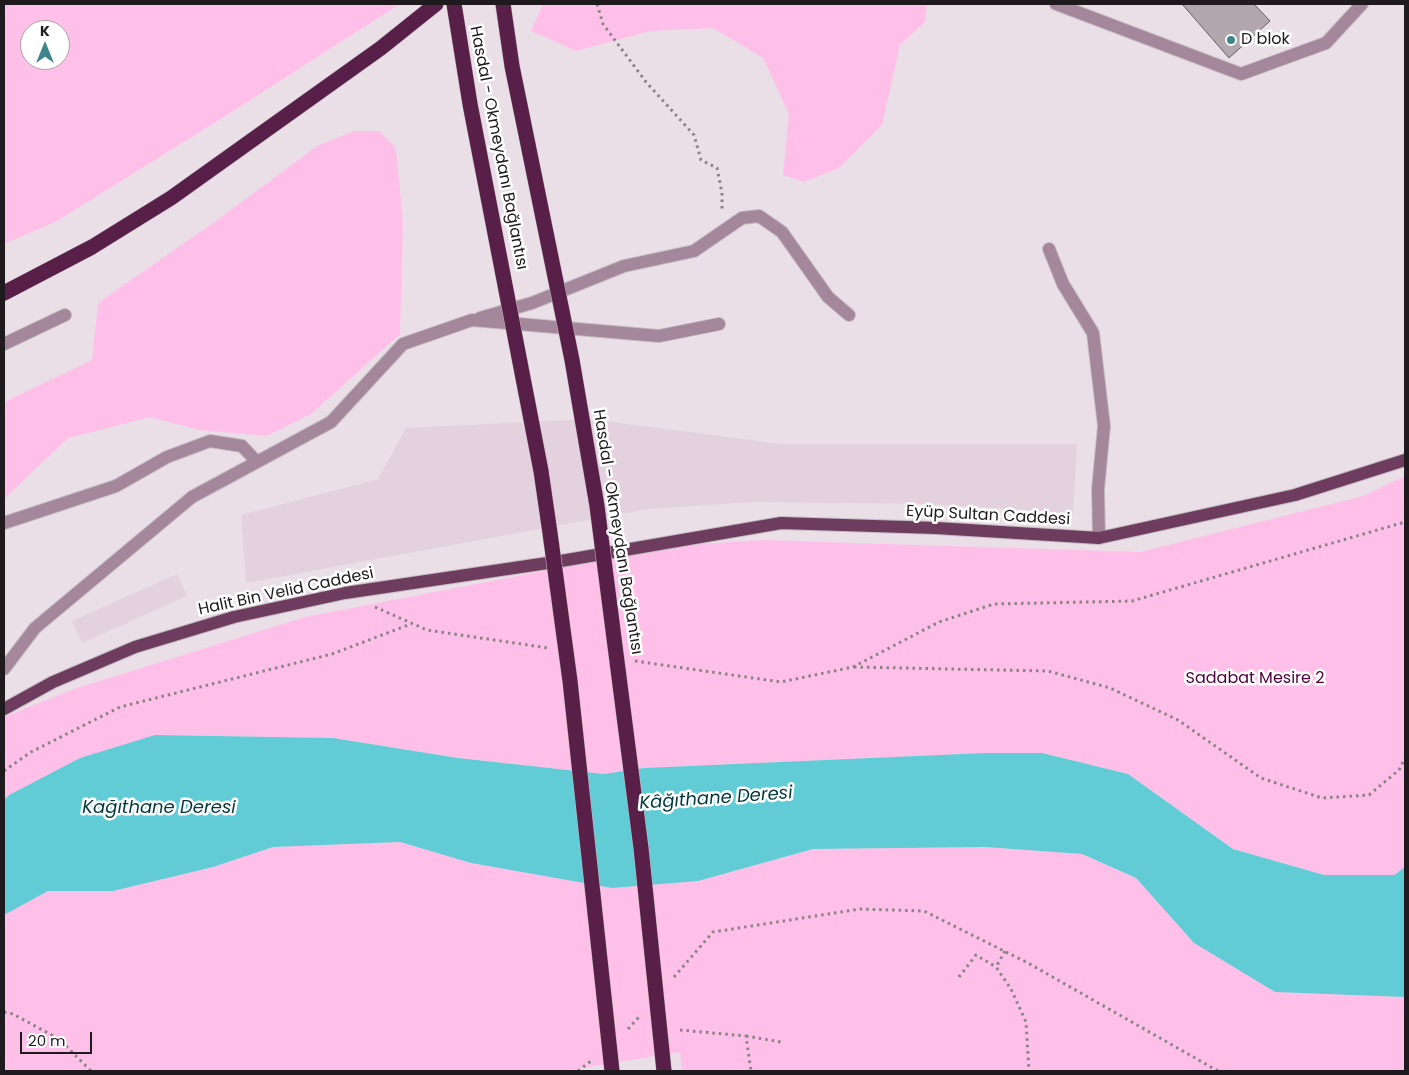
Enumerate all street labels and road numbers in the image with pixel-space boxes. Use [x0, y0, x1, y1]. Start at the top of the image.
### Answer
street label: Hasdal - Okmeydanı Bağlantısı [465, 24, 531, 272]
street label: Hasdal - Okmeydanı Bağlantısı [588, 408, 646, 656]
street label: Eyüp Sultan Caddesi [905, 502, 1071, 530]
street label: Halit Bin Velid Caddesi [197, 564, 375, 620]

